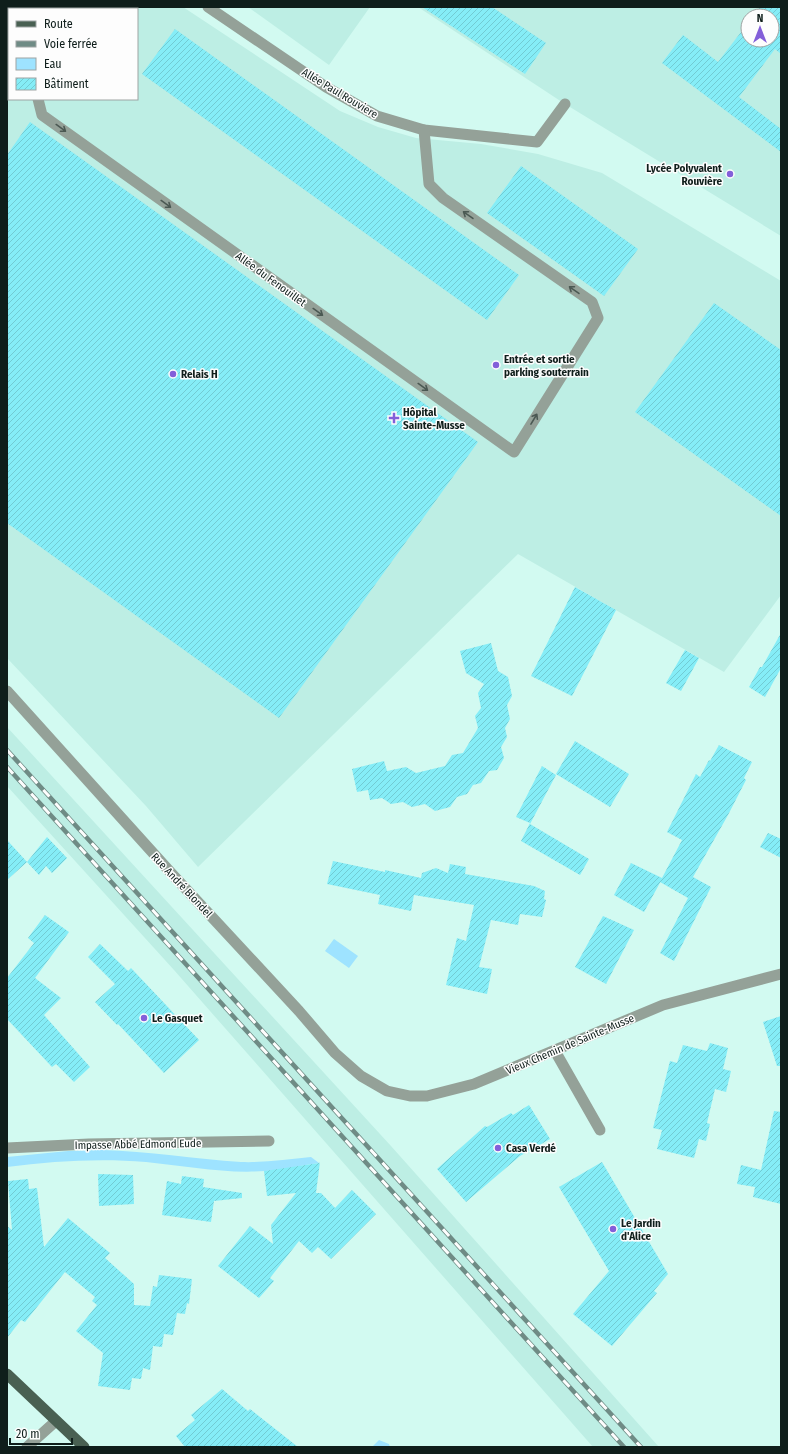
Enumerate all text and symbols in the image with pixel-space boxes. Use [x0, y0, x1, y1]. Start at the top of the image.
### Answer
legend [8, 8, 138, 100]
north arrow [740, 8, 780, 48]
text: N [757, 12, 763, 25]
text: Route [44, 17, 73, 31]
text: Voie ferrée [44, 37, 97, 51]
text: Eau [44, 57, 62, 71]
street label: Allée Paul Rouviere [299, 66, 380, 121]
text: Bâtiment [44, 77, 89, 91]
one-way arrow [55, 124, 66, 132]
place label: Lycée Polyvalent Rouvière [646, 162, 722, 188]
marker: Lycée Polyvalent Rouvière [725, 169, 735, 179]
one-way arrow [161, 200, 172, 208]
one-way arrow [462, 211, 473, 219]
street label: Allée du Fenouillet [233, 249, 309, 310]
one-way arrow [569, 286, 580, 294]
one-way arrow [312, 308, 323, 316]
place label: Entrée et sortie parking souterrain [504, 353, 589, 379]
marker: Entrée et sortie parking souterrain [491, 360, 501, 370]
place label: Relais H [181, 368, 218, 381]
marker: Relais H [168, 369, 178, 379]
one-way arrow [418, 383, 429, 391]
place label: Hôpital Sainte-Musse [403, 406, 465, 432]
marker: Hôpital Sainte-Musse [388, 412, 400, 424]
one-way arrow [530, 413, 538, 424]
street label: Rue André Blondel [148, 850, 215, 920]
place label: Le Gasquet [152, 1012, 203, 1025]
street label: Vieux Chemin de Sainte-Musse [504, 1012, 636, 1077]
marker: Le Gasquet [139, 1013, 149, 1023]
street label: Impasse Abbé Edmond Eude [75, 1137, 201, 1152]
place label: Casa Verdé [506, 1142, 556, 1155]
marker: Casa Verdé [493, 1143, 503, 1153]
place label: Le Jardin d'Alice [621, 1217, 661, 1243]
marker: Le Jardin d'Alice [608, 1224, 618, 1234]
scale bar [10, 1420, 72, 1446]
text: 20 m [16, 1427, 40, 1441]

